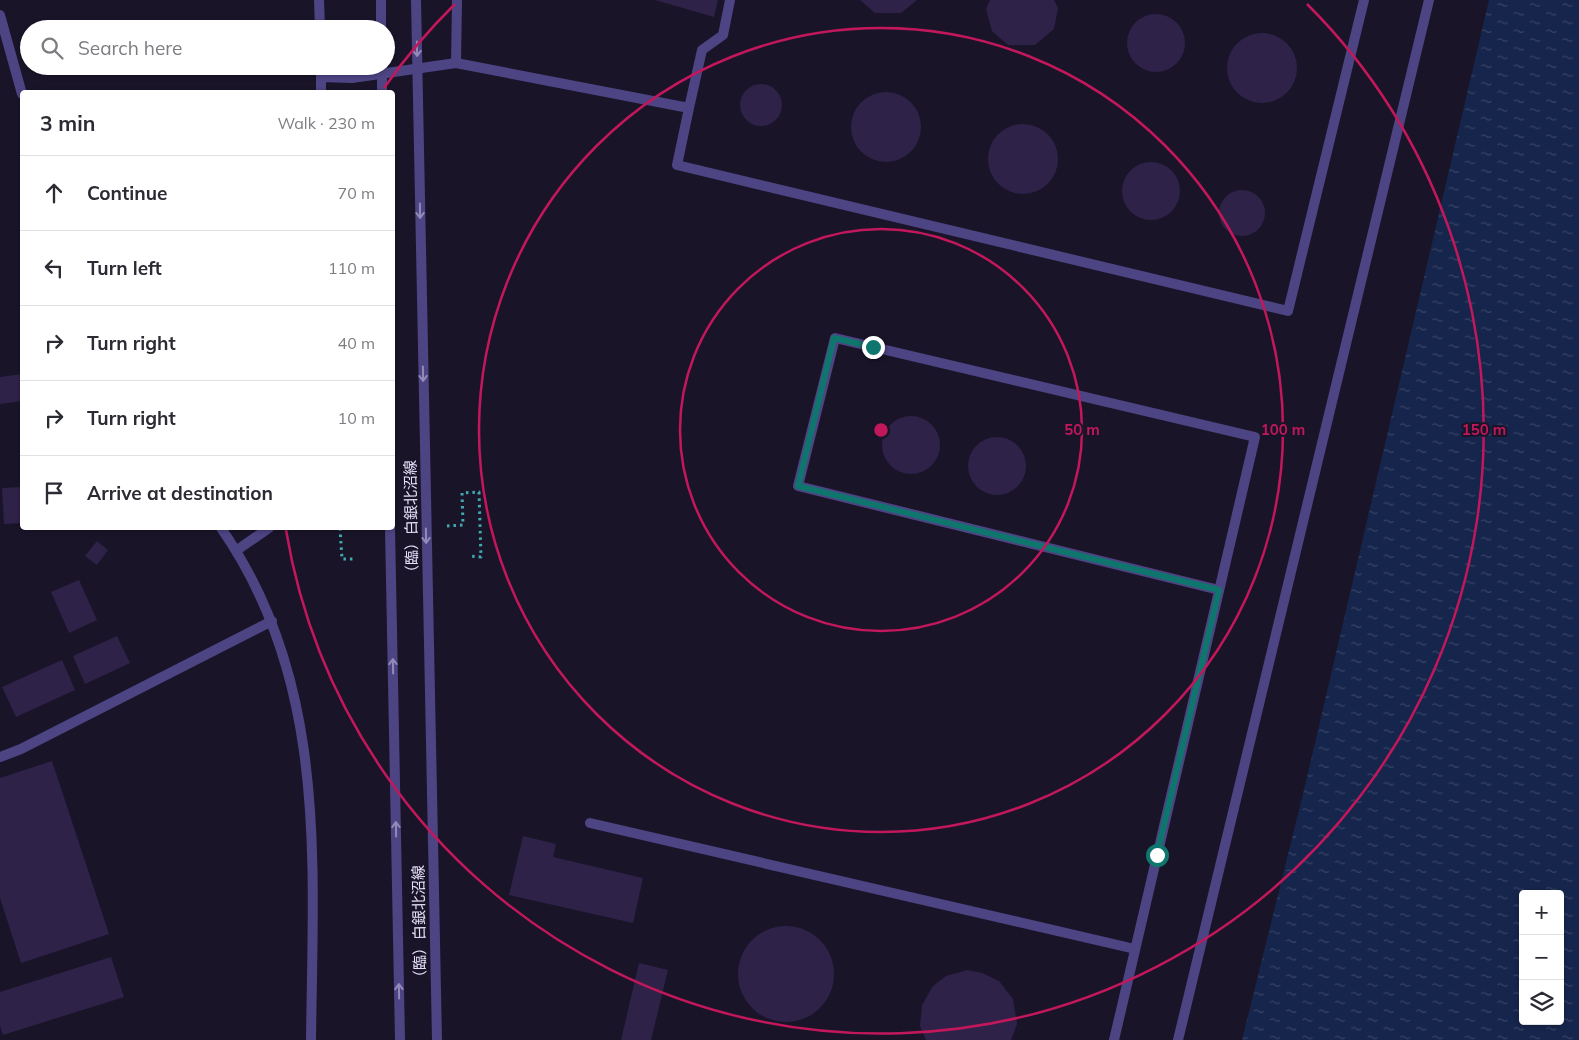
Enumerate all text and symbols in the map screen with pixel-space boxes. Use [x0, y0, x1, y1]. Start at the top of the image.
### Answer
search box [20, 20, 395, 75]
icon: search [38, 34, 66, 62]
text: Search here [78, 36, 182, 60]
one-way arrow [412, 40, 422, 56]
text: 3 min [40, 110, 95, 136]
text: Walk · 230 m [277, 113, 375, 133]
icon: ahead [40, 179, 68, 207]
text: Continue [87, 181, 167, 205]
text: 70 m [338, 183, 375, 203]
one-way arrow [415, 203, 424, 219]
icon: left [40, 254, 68, 282]
text: Turn left [87, 256, 162, 280]
text: 110 m [328, 258, 375, 278]
icon: right [40, 329, 68, 357]
text: Turn right [87, 331, 176, 355]
text: 40 m [338, 333, 375, 353]
route end [862, 336, 885, 359]
one-way arrow [418, 365, 428, 381]
icon: right [40, 404, 68, 432]
text: Turn right [87, 406, 176, 430]
text: 10 m [338, 408, 375, 428]
text: 50 m [1064, 420, 1100, 439]
text: 100 m [1261, 420, 1305, 439]
text: 150 m [1462, 420, 1506, 439]
centre of rings [872, 421, 890, 439]
street label: （臨）白銀北沼線 [400, 460, 422, 580]
icon: arrive [40, 479, 68, 507]
text: Arrive at destination [87, 481, 273, 505]
one-way arrow [422, 528, 431, 544]
one-way arrow [388, 659, 398, 675]
one-way arrow [391, 821, 401, 838]
route start [1146, 844, 1169, 867]
street label: （臨）白銀北沼線 [408, 865, 430, 985]
map controls [1519, 890, 1564, 1025]
button: + [1519, 890, 1564, 935]
button: − [1519, 935, 1564, 980]
button: layers [1519, 980, 1564, 1025]
one-way arrow [394, 984, 404, 1000]

